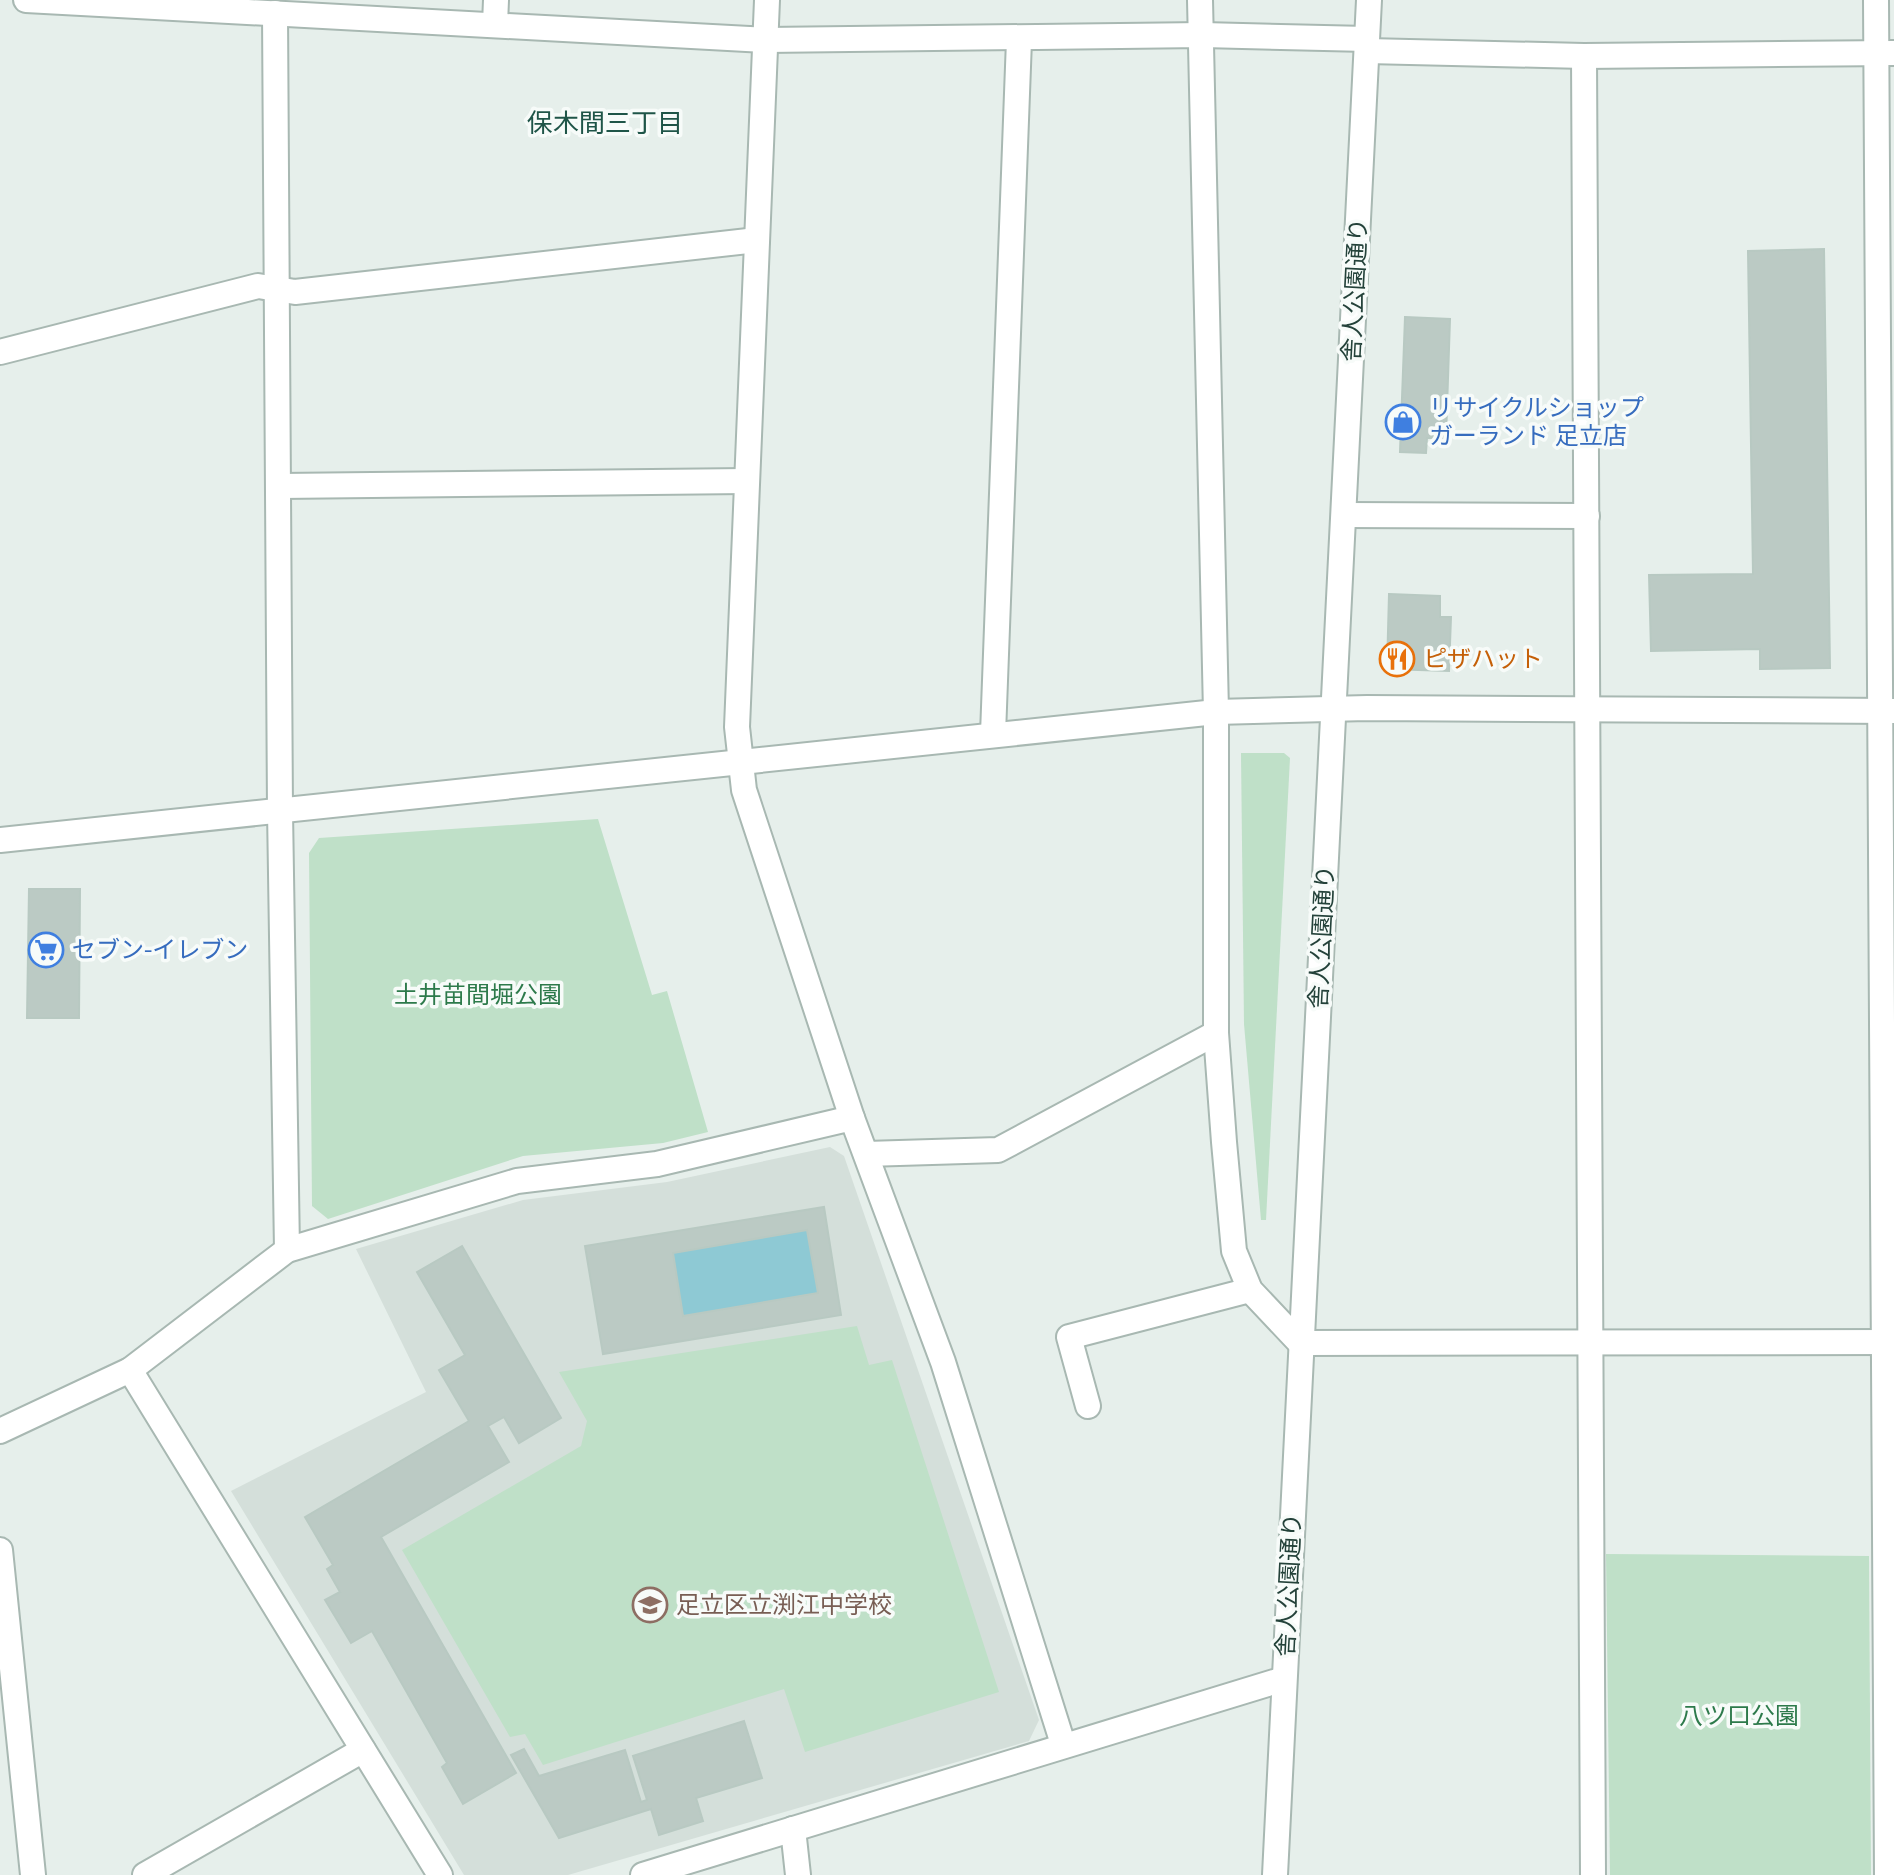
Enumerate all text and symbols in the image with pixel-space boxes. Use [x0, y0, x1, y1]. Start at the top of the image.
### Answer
district label: 保木間三丁目 [527, 108, 683, 139]
street label: 舎人公園通り [1337, 217, 1373, 363]
place label: リサイクルショップ ガーランド 足立店 [1429, 394, 1644, 450]
shop icon: リサイクルショップ ガーランド 足立店 [1384, 403, 1422, 441]
restaurant icon: ピザハット [1378, 640, 1416, 678]
place label: ピザハット [1423, 645, 1543, 673]
street label: 舎人公園通り [1304, 864, 1340, 1010]
supermarket icon: セブン-イレブン [27, 931, 65, 969]
place label: セブン-イレブン [72, 936, 248, 964]
park label: 土井苗間堀公園 [394, 981, 562, 1009]
street label: 舎人公園通り [1271, 1512, 1307, 1658]
school or university icon: 足立区立渕江中学校 [631, 1586, 669, 1624]
place label: 足立区立渕江中学校 [676, 1591, 892, 1619]
park label: 八ツ口公園 [1679, 1702, 1799, 1730]

